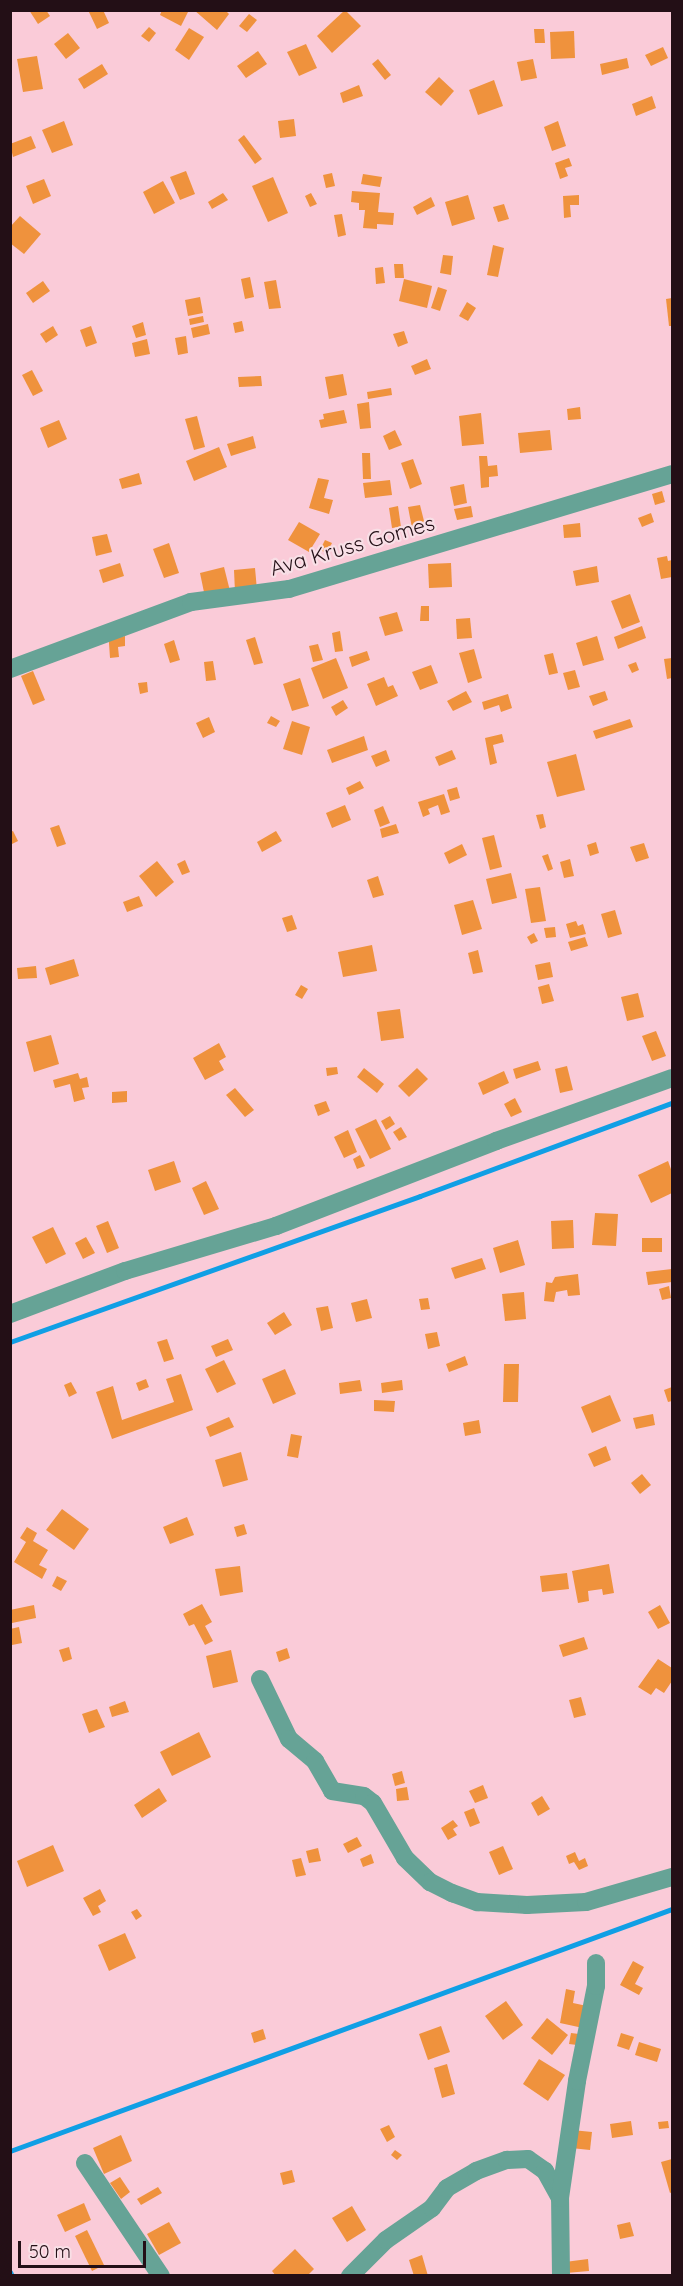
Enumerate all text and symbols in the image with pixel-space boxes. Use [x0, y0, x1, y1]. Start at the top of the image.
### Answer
street label: Ava Kruss Gomes [267, 509, 437, 581]
scale bar [21, 2229, 148, 2267]
text: 50 m [29, 2240, 71, 2263]

